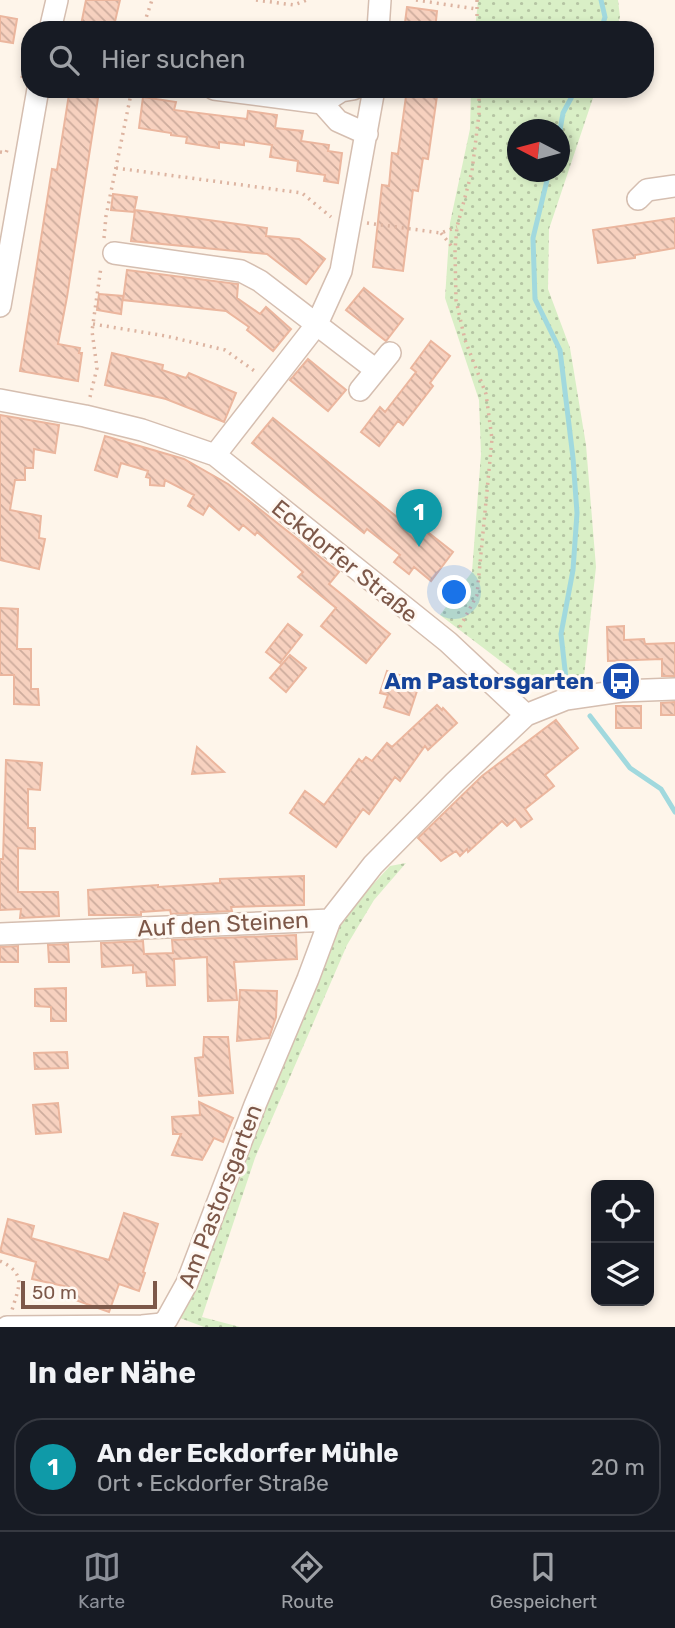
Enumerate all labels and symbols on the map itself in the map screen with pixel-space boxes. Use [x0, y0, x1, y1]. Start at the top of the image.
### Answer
north arrow [507, 119, 570, 182]
pin: 1 [396, 489, 442, 547]
street label: Eckdorfer Straße [266, 494, 424, 628]
your location [437, 575, 471, 609]
bus stop icon: Am Pastorsgarten [600, 660, 642, 702]
place label: Am Pastorsgarten [384, 667, 594, 695]
street label: Auf den Steinen [137, 906, 309, 942]
street label: Am Pastorsgarten [172, 1100, 268, 1292]
scale bar [21, 1278, 158, 1310]

